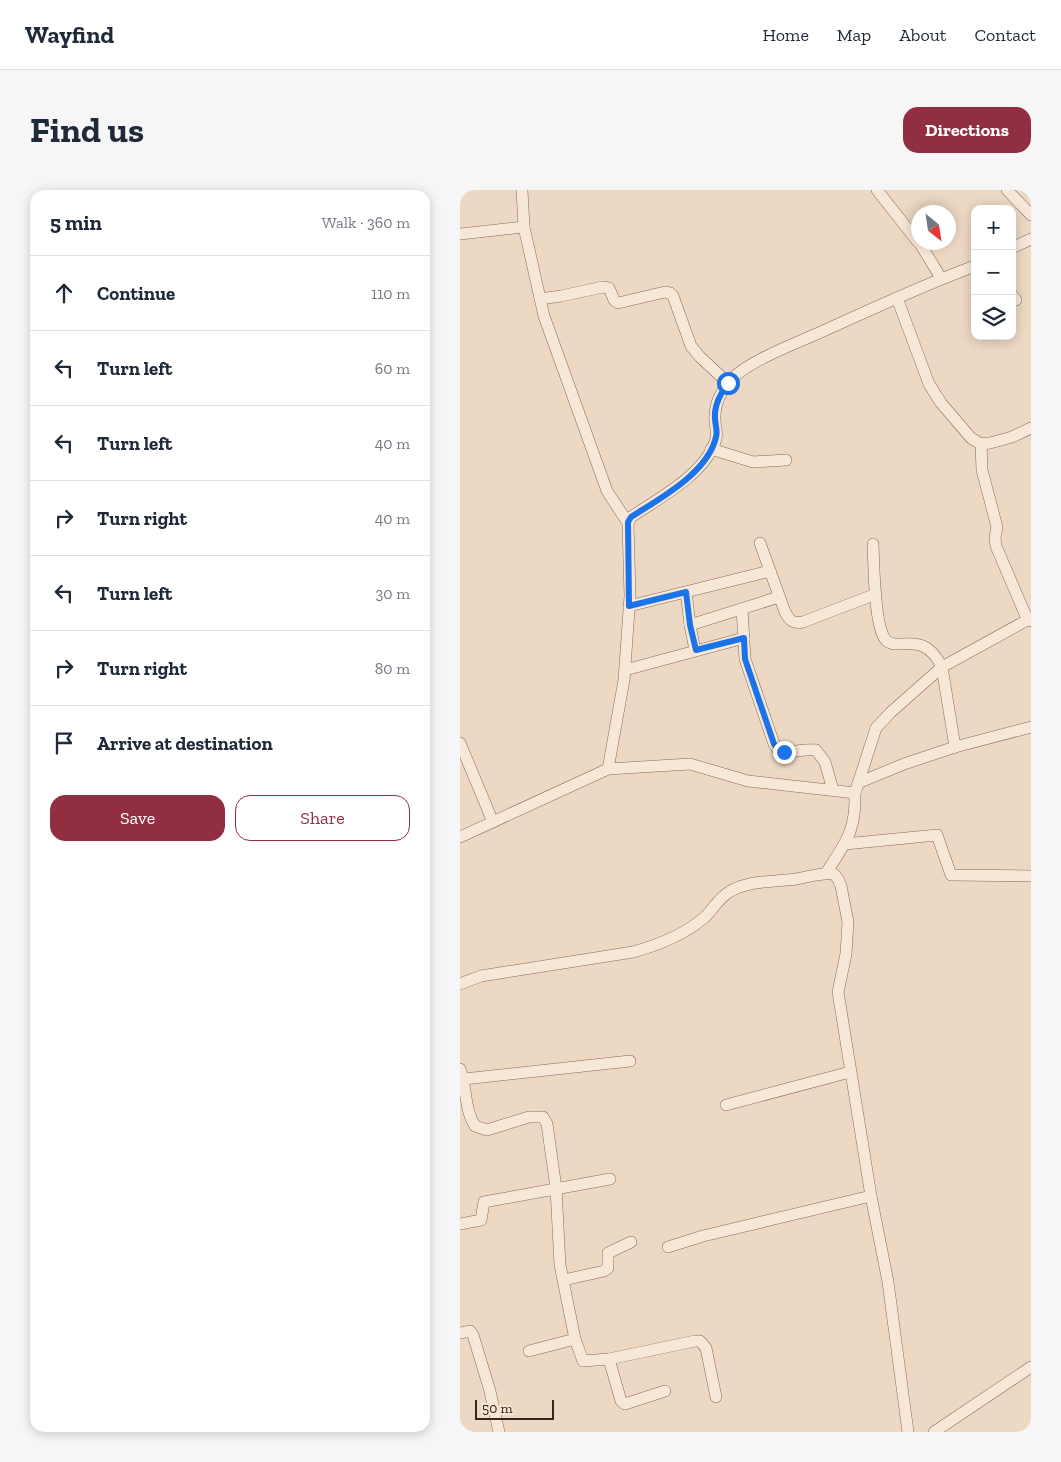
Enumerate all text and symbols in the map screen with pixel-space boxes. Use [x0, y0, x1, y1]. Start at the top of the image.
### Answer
text: Wayfind [25, 20, 114, 49]
text: Home [762, 24, 809, 46]
text: Map [837, 24, 871, 46]
text: About [899, 24, 946, 46]
text: Contact [974, 24, 1036, 46]
button: Directions [903, 107, 1031, 153]
text: Find us [30, 109, 144, 151]
north arrow [911, 205, 956, 250]
map controls [971, 205, 1016, 340]
button: + [971, 205, 1016, 250]
text: 5 min [50, 210, 102, 235]
text: Walk · 360 m [322, 213, 410, 232]
button: − [971, 250, 1016, 295]
icon: ahead [50, 279, 78, 307]
text: Continue [97, 282, 175, 305]
text: 110 m [371, 284, 410, 303]
button: layers [971, 295, 1016, 340]
icon: left [50, 354, 78, 382]
text: Turn left [97, 357, 172, 380]
text: 60 m [375, 359, 410, 378]
route start [717, 372, 740, 395]
icon: left [50, 429, 78, 457]
text: Turn left [97, 432, 172, 455]
text: 40 m [375, 434, 410, 453]
icon: right [50, 504, 78, 532]
text: Turn right [97, 507, 187, 530]
text: 40 m [375, 509, 410, 528]
icon: left [50, 579, 78, 607]
text: Turn left [97, 582, 172, 605]
text: 30 m [376, 584, 410, 603]
icon: right [50, 654, 78, 682]
text: Turn right [97, 657, 187, 680]
text: 80 m [375, 659, 410, 678]
icon: arrive [50, 729, 78, 757]
text: Arrive at destination [97, 732, 273, 755]
route end [773, 741, 796, 764]
button: Save [50, 795, 225, 841]
button: Share [235, 795, 410, 841]
scale bar [475, 1397, 554, 1420]
text: 50 m [482, 1400, 513, 1417]

